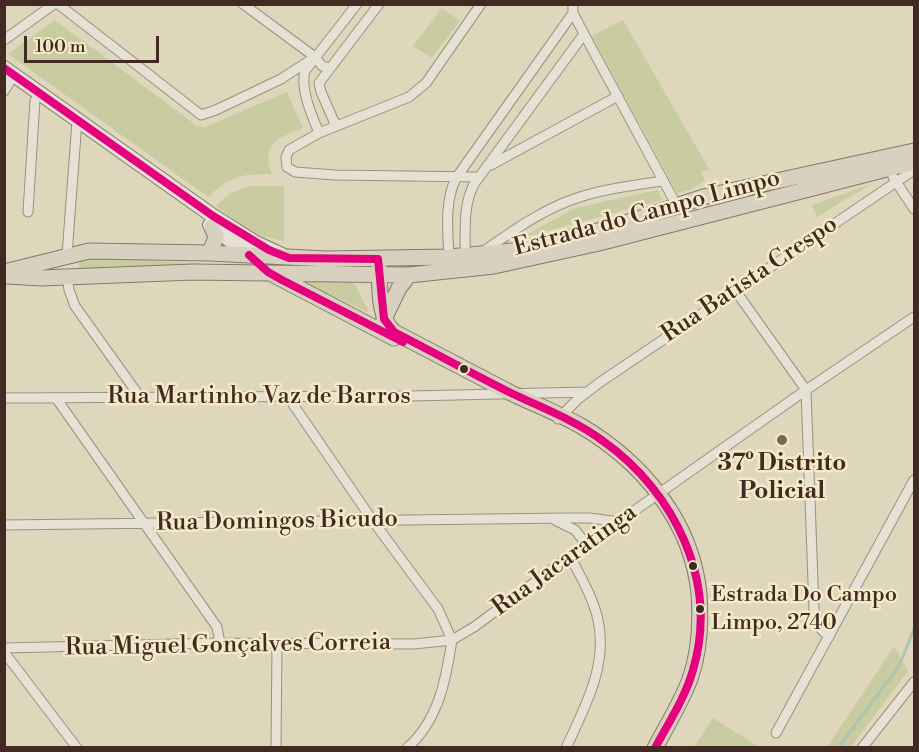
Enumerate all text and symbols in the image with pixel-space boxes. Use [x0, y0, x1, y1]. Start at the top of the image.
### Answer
scale bar [27, 24, 162, 62]
text: 100 m [35, 35, 86, 58]
street label: Estrada do Campo Limpo [510, 165, 784, 263]
street label: Rua Batista Crespo [657, 210, 843, 350]
unlabelled marker [458, 363, 470, 375]
street label: Rua Martinho Vaz de Barros [107, 383, 411, 411]
marker: 37º Distrito Policial [775, 433, 789, 447]
place label: 37º Distrito Policial [718, 450, 846, 506]
street label: Rua Jacaratinga [487, 499, 643, 623]
street label: Rua Domingos Bicudo [156, 505, 398, 539]
unlabelled marker [687, 560, 699, 572]
place label: Estrada Do Campo Limpo, 2740 [711, 583, 897, 634]
marker: Estrada Do Campo Limpo, 2740 [694, 603, 706, 615]
street label: Rua Miguel Gonçalves Correia [65, 629, 391, 663]

